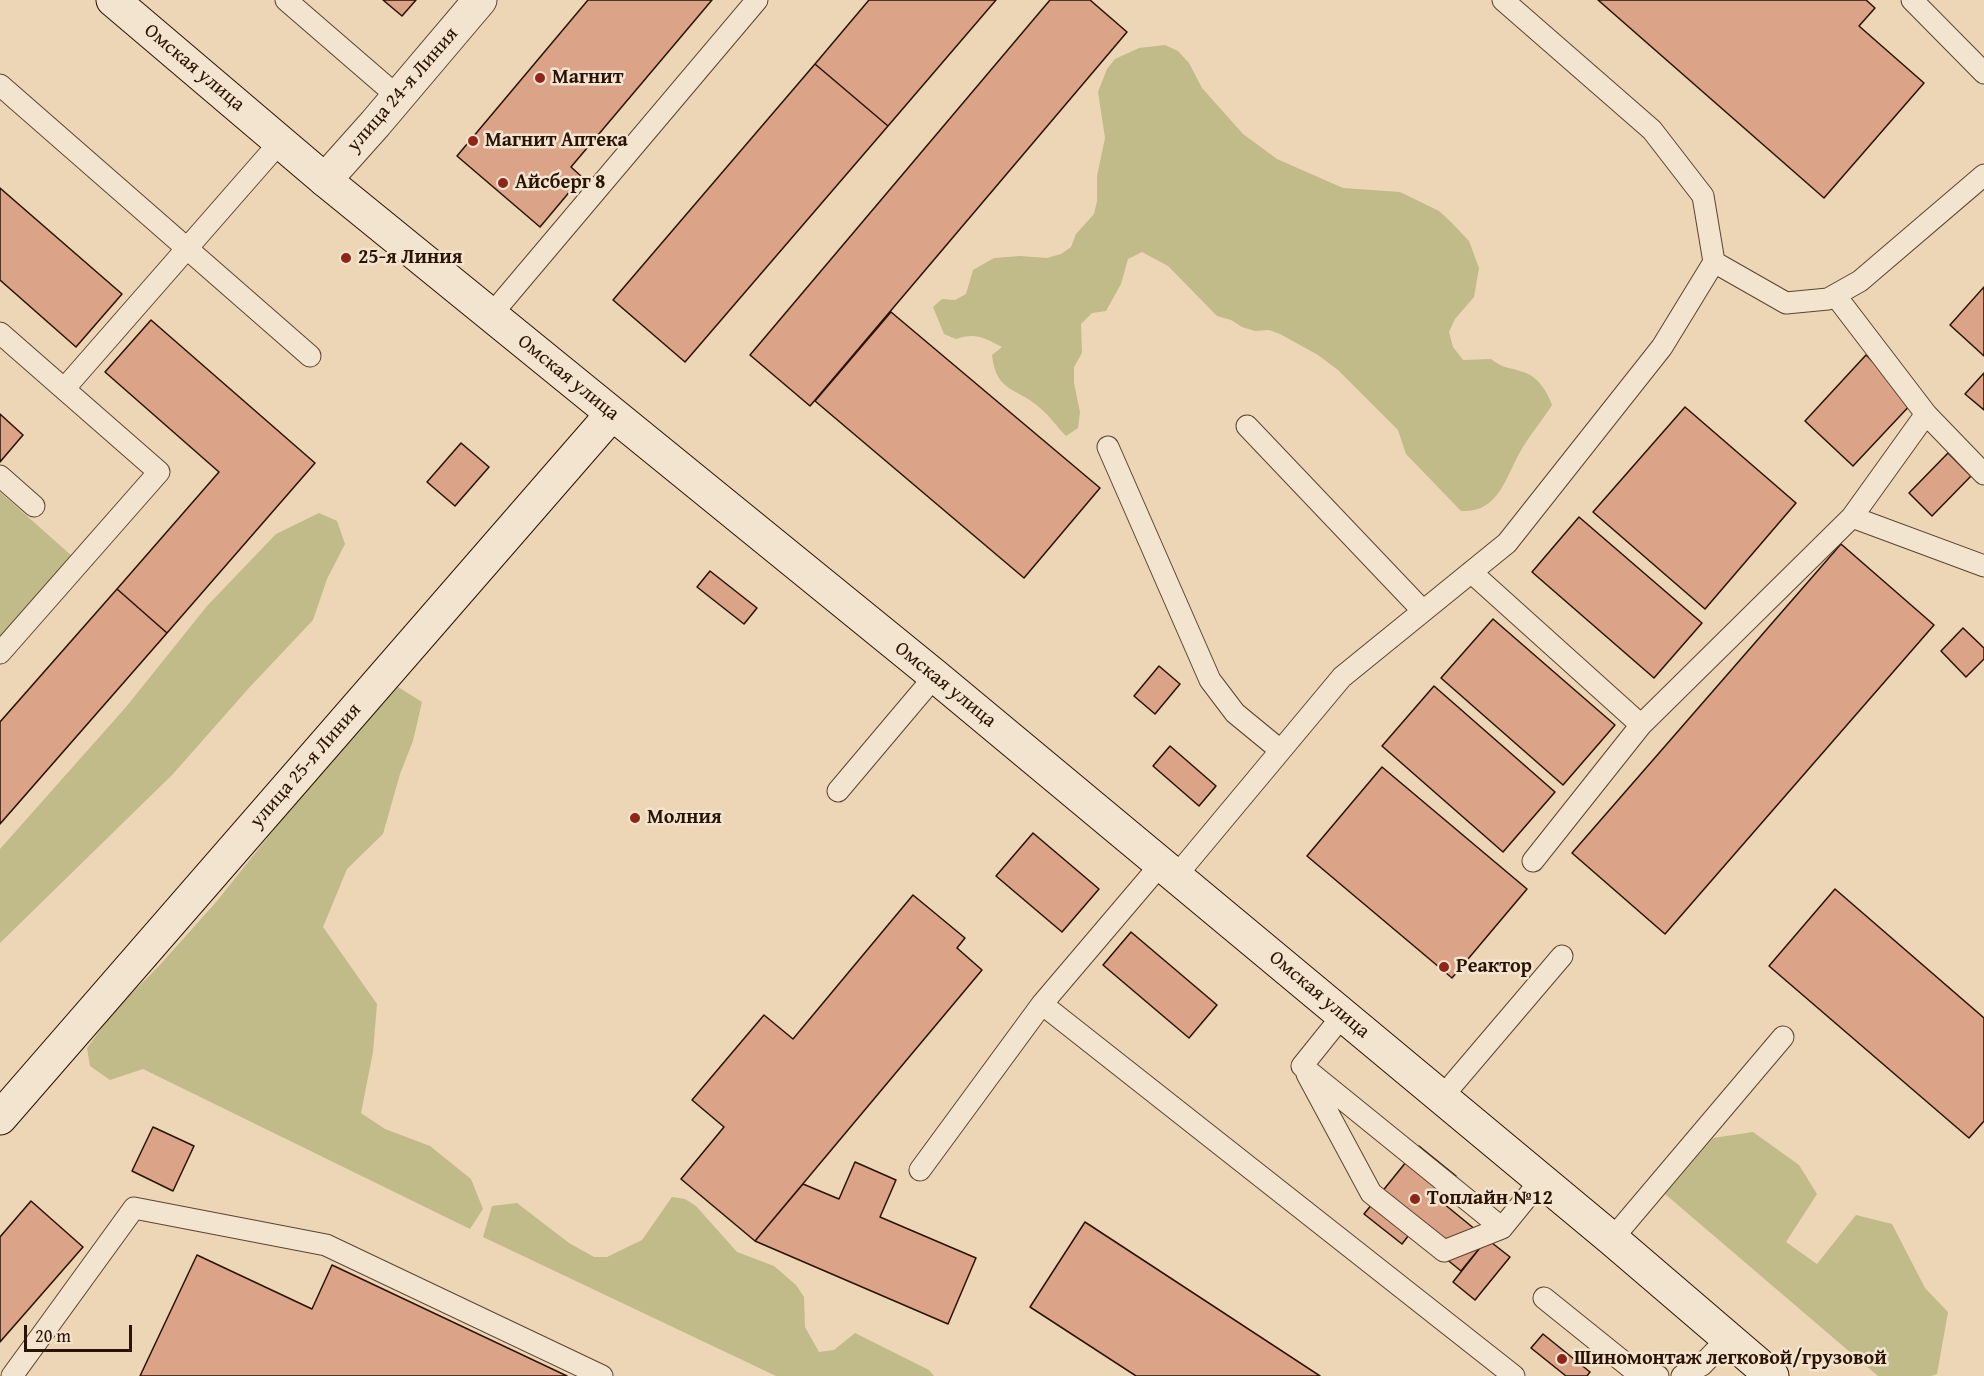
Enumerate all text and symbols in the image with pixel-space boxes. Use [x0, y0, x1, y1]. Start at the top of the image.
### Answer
street label: Омская улица [139, 19, 249, 117]
street label: улица 24-я Линия [342, 23, 464, 157]
place label: Магнит [552, 66, 624, 90]
marker: Магнит [533, 71, 547, 85]
place label: Магнит Аптека [485, 129, 628, 153]
marker: Магнит Аптека [466, 134, 480, 148]
place label: Айсберг 8 [515, 171, 605, 195]
marker: Айсберг 8 [496, 176, 510, 190]
place label: 25-я Линия [358, 246, 463, 270]
marker: 25-я Линия [339, 251, 353, 265]
street label: Омская улица [512, 330, 624, 426]
street label: Омская улица [889, 637, 1001, 733]
street label: улица 25-я Линия [245, 699, 367, 833]
place label: Молния [647, 806, 722, 830]
marker: Молния [628, 811, 642, 825]
street label: Омская улица [1264, 946, 1374, 1044]
place label: Реактор [1456, 955, 1532, 979]
marker: Реактор [1437, 960, 1451, 974]
place label: Топлайн №12 [1427, 1187, 1553, 1211]
marker: Топлайн №12 [1408, 1192, 1422, 1206]
scale bar [27, 1313, 135, 1351]
text: 20 m [35, 1322, 71, 1349]
place label: Шиномонтаж легковой/грузовой [1574, 1347, 1887, 1371]
marker: Шиномонтаж легковой/грузовой [1555, 1352, 1569, 1366]

